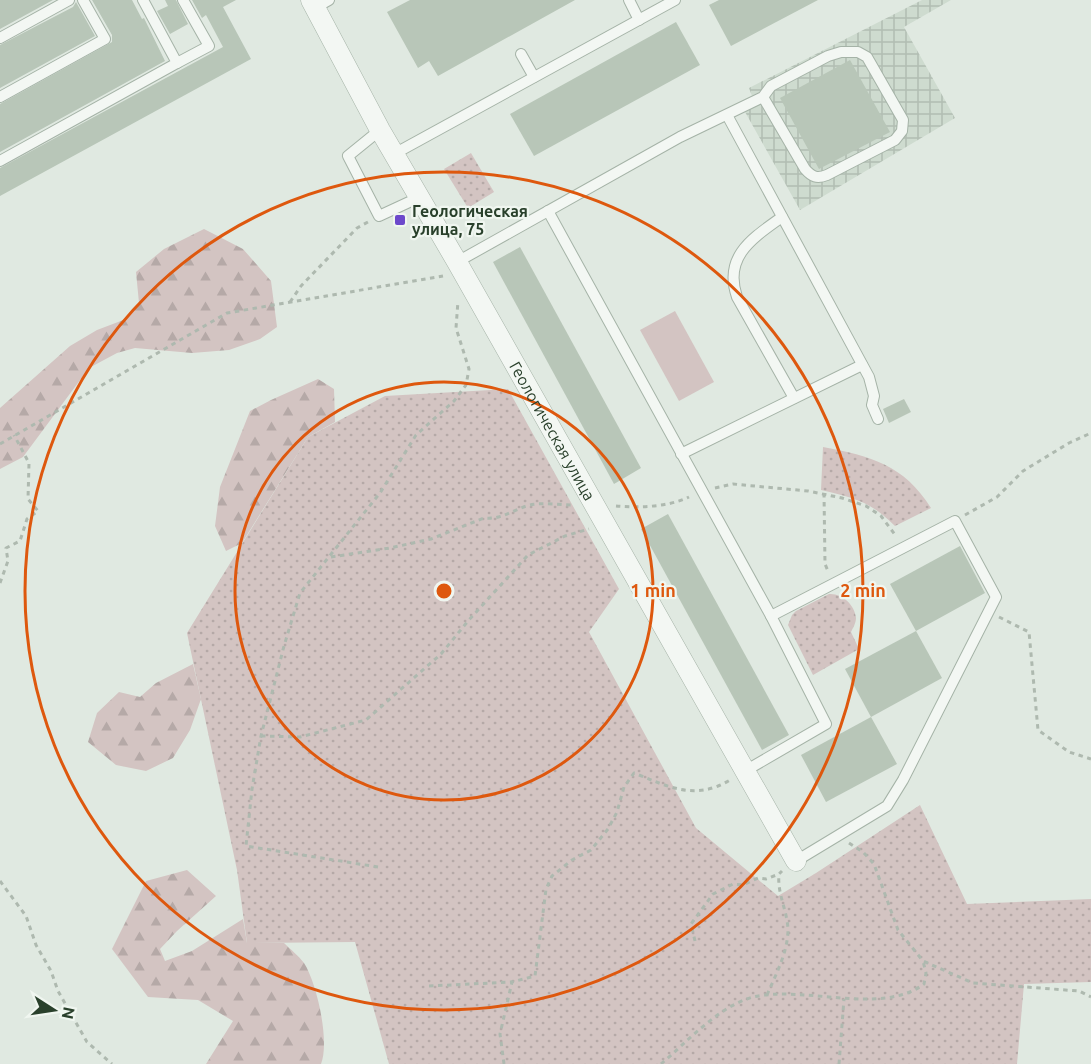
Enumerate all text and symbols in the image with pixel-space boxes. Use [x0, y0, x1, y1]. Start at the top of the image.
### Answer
place label: Геологическая улица, 75 [412, 202, 528, 238]
marker: Геологическая улица, 75 [393, 213, 407, 227]
street label: Геологическая улица [506, 358, 599, 503]
text: 1 min [630, 580, 676, 600]
text: 2 min [840, 580, 886, 600]
centre of rings [434, 581, 454, 601]
north arrow [24, 980, 84, 1040]
text: N [59, 1005, 79, 1021]

